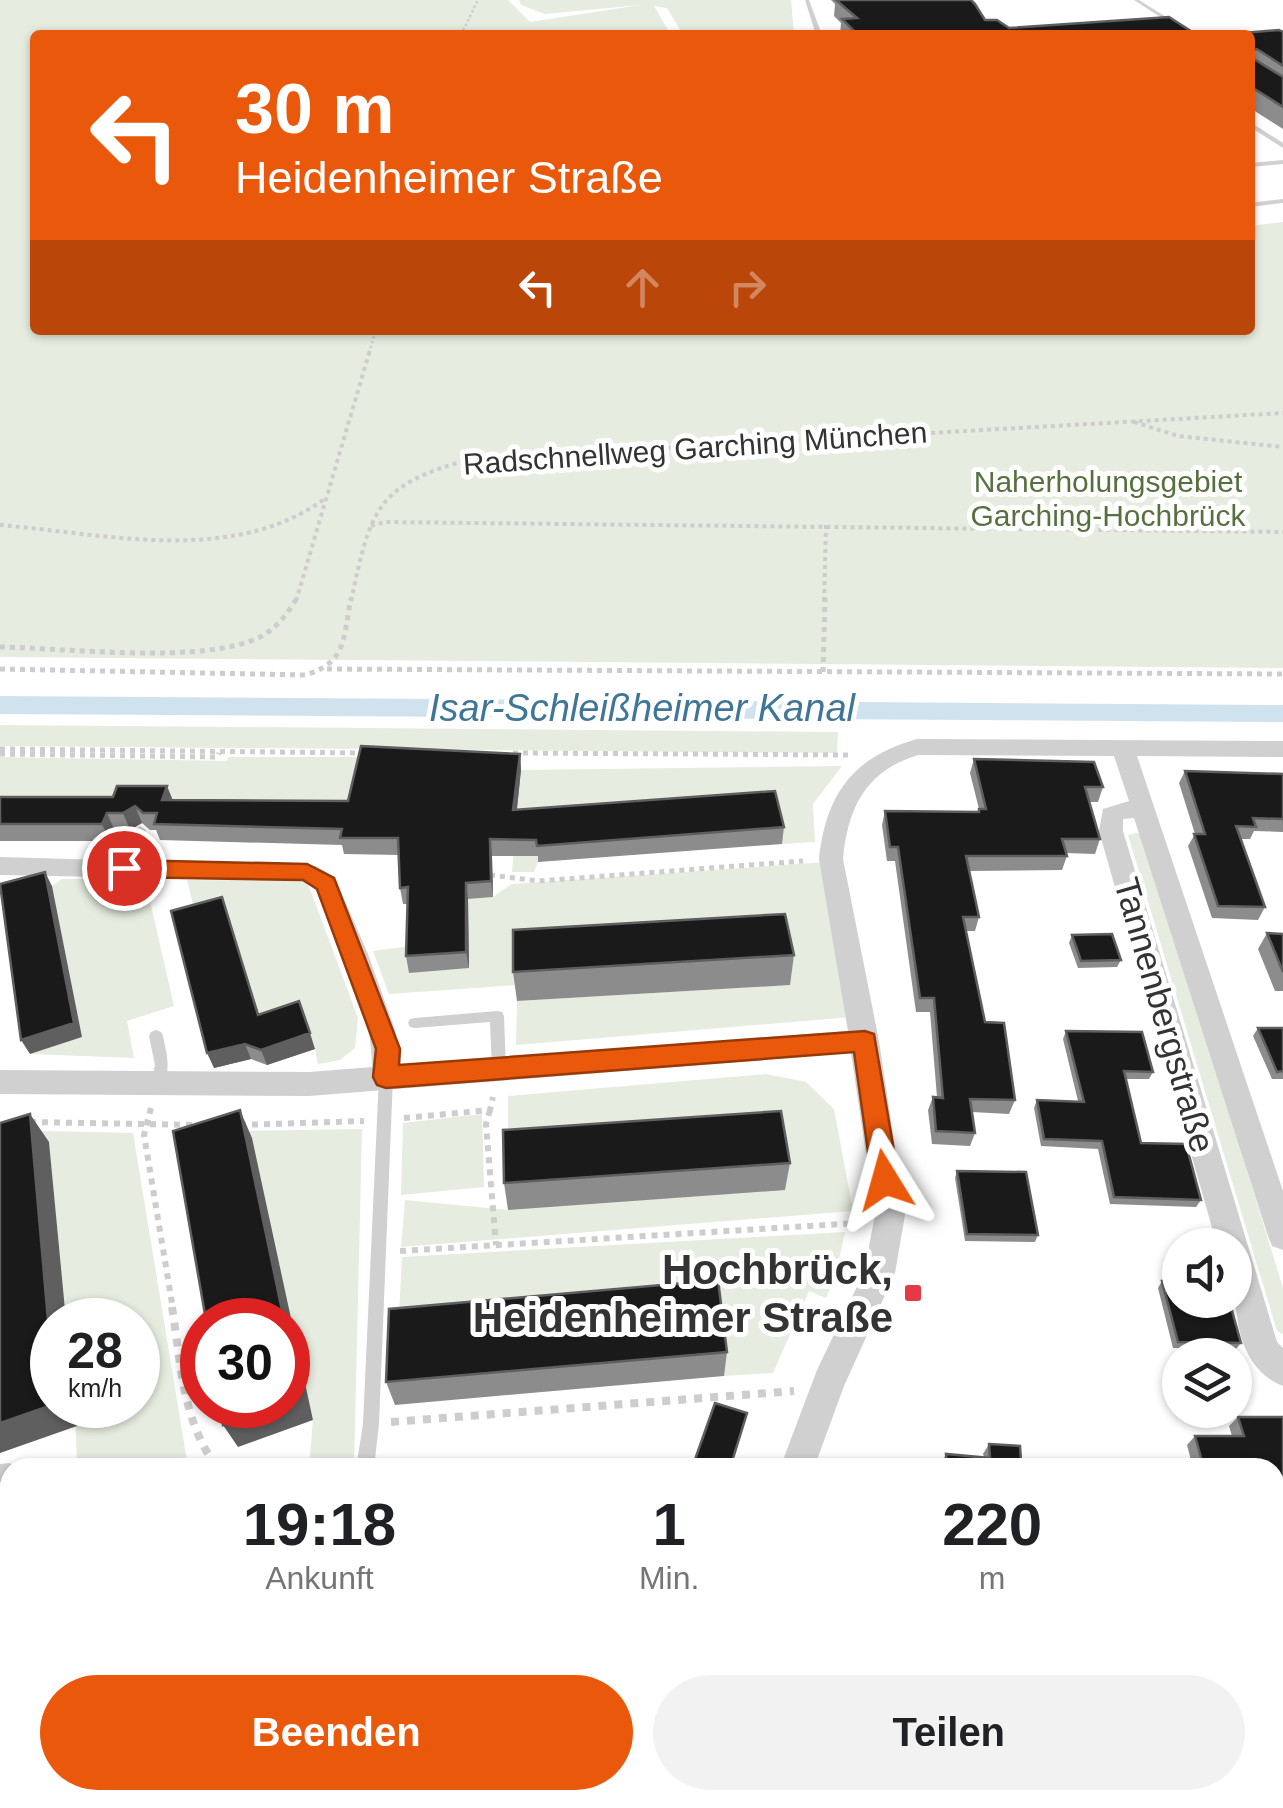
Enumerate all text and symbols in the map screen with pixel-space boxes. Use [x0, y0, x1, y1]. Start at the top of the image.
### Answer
icon: left [70, 70, 200, 200]
text: 30 m [235, 70, 395, 148]
text: Heidenheimer Straße [235, 152, 663, 203]
icon: left [510, 260, 565, 315]
icon: ahead [615, 260, 670, 315]
icon: right [720, 260, 775, 315]
street label: Radschnellweg Garching München [462, 415, 928, 481]
park label: Naherholungsgebiet Garching-Hochbrück [970, 465, 1247, 532]
water label: Isar-Schleißheimer Kanal [429, 687, 857, 729]
pin [82, 826, 167, 911]
icon: arrive [97, 841, 152, 896]
street label: Tannenbergstraße [1107, 873, 1223, 1157]
position arrow [833, 1128, 937, 1232]
map controls [1162, 1228, 1252, 1428]
button: sound [1162, 1228, 1252, 1318]
place label: Hochbrück, Heidenheimer Straße [473, 1246, 893, 1341]
marker: Hochbrück, Heidenheimer Straße [902, 1282, 924, 1304]
speed limit sign: 30 [180, 1298, 310, 1428]
text: 28 [67, 1323, 123, 1379]
button: layers [1162, 1338, 1252, 1428]
text: km/h [68, 1374, 122, 1402]
text: 19:18 [243, 1491, 396, 1558]
text: 1 [652, 1491, 686, 1558]
text: 220 [942, 1491, 1042, 1558]
text: Ankunft [265, 1560, 374, 1596]
text: Min. [639, 1560, 699, 1596]
text: m [979, 1560, 1006, 1596]
button: Beenden [40, 1675, 633, 1790]
button: Teilen [653, 1675, 1245, 1790]

